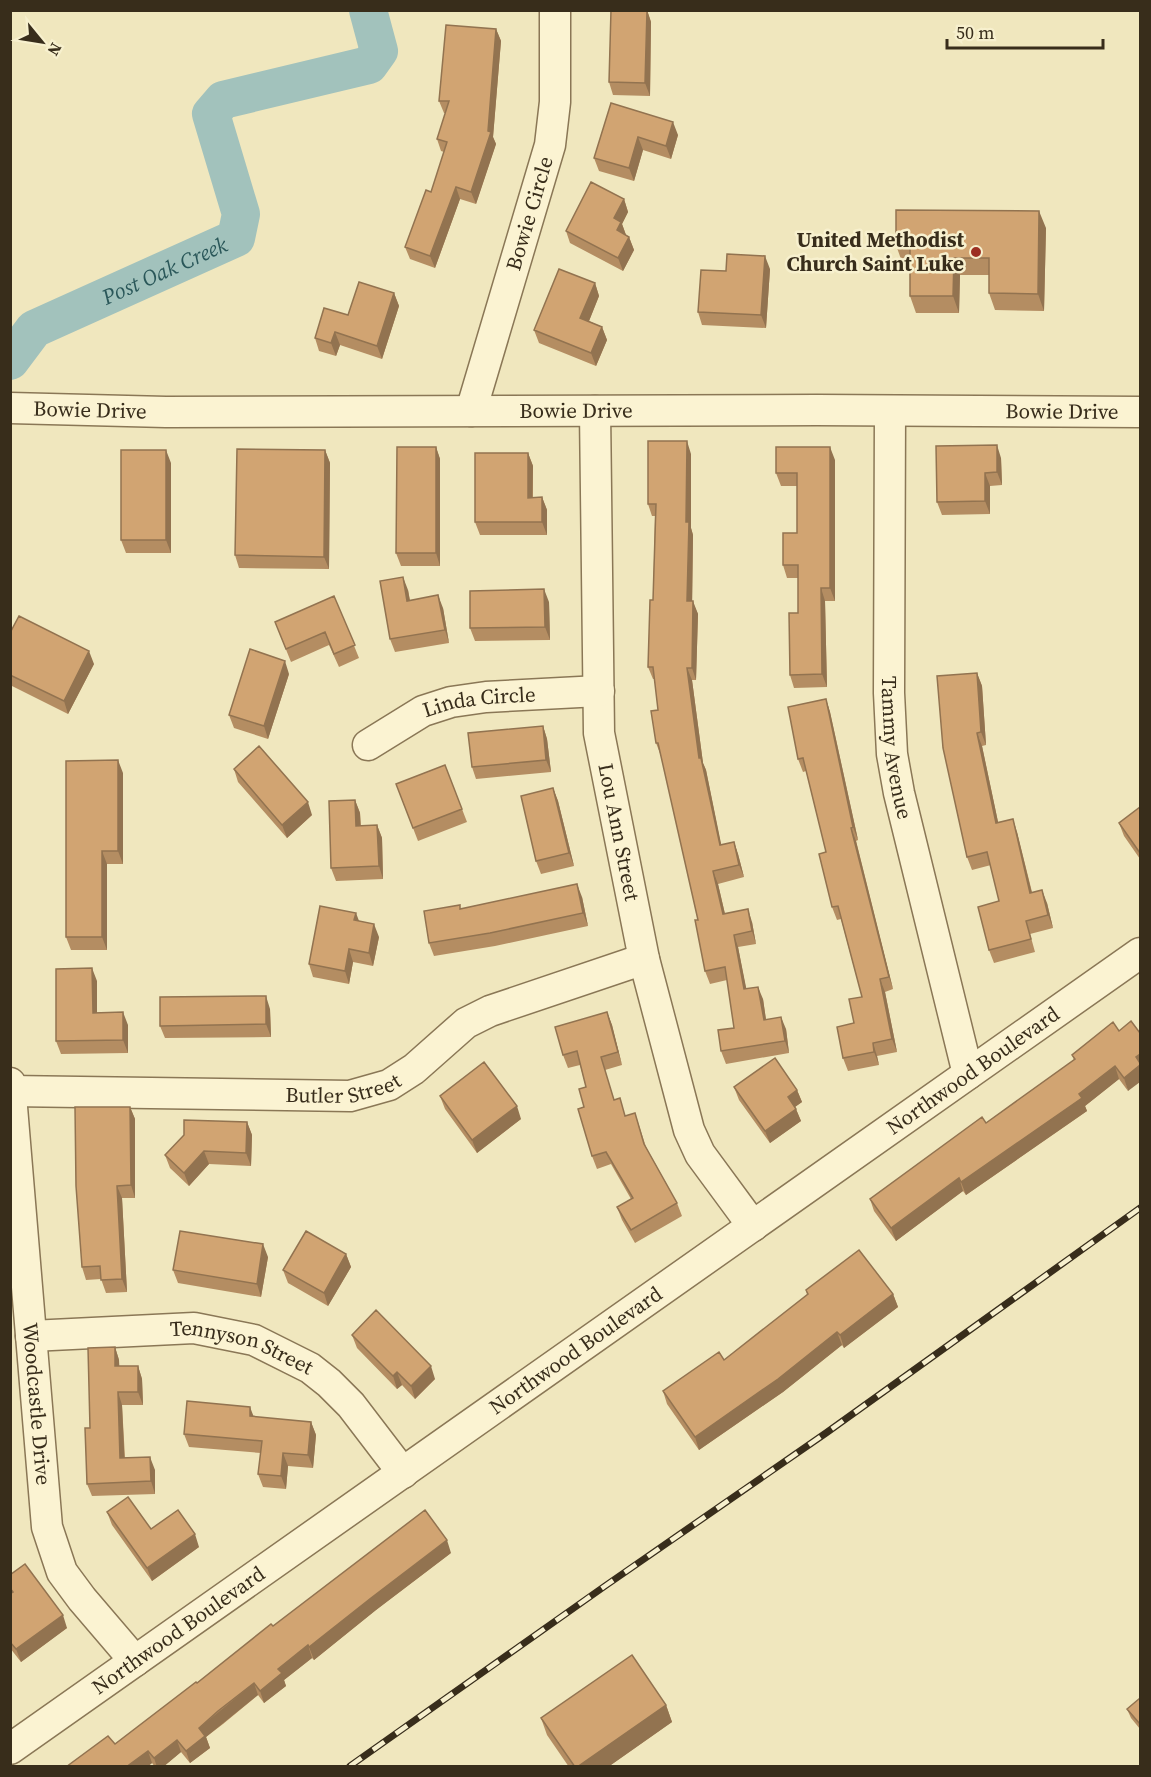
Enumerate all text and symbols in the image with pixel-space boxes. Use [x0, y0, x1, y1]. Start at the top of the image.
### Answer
north arrow [12, 12, 72, 72]
scale bar [947, 12, 1103, 50]
text: 50 m [956, 20, 994, 45]
text: N [42, 39, 67, 60]
street label: Bowie Circle [498, 153, 560, 274]
place label: United Methodist Church Saint Luke [787, 225, 964, 278]
water label: Post Oak Creek [96, 229, 232, 312]
marker: United Methodist Church Saint Luke [969, 245, 983, 259]
street label: Bowie Drive [33, 394, 147, 425]
street label: Bowie Drive [519, 396, 633, 425]
street label: Bowie Drive [1005, 396, 1119, 426]
street label: Tammy Avenue [875, 676, 920, 822]
street label: Linda Circle [419, 679, 536, 724]
street label: Lou Ann Street [591, 761, 647, 903]
street label: Northwood Boulevard [880, 999, 1065, 1141]
street label: Butler Street [285, 1066, 407, 1110]
street label: Northwood Boulevard [483, 1279, 668, 1421]
street label: Tennyson Street [169, 1313, 319, 1381]
street label: Woodcastle Drive [16, 1321, 58, 1486]
street label: Northwood Boulevard [86, 1559, 271, 1701]

